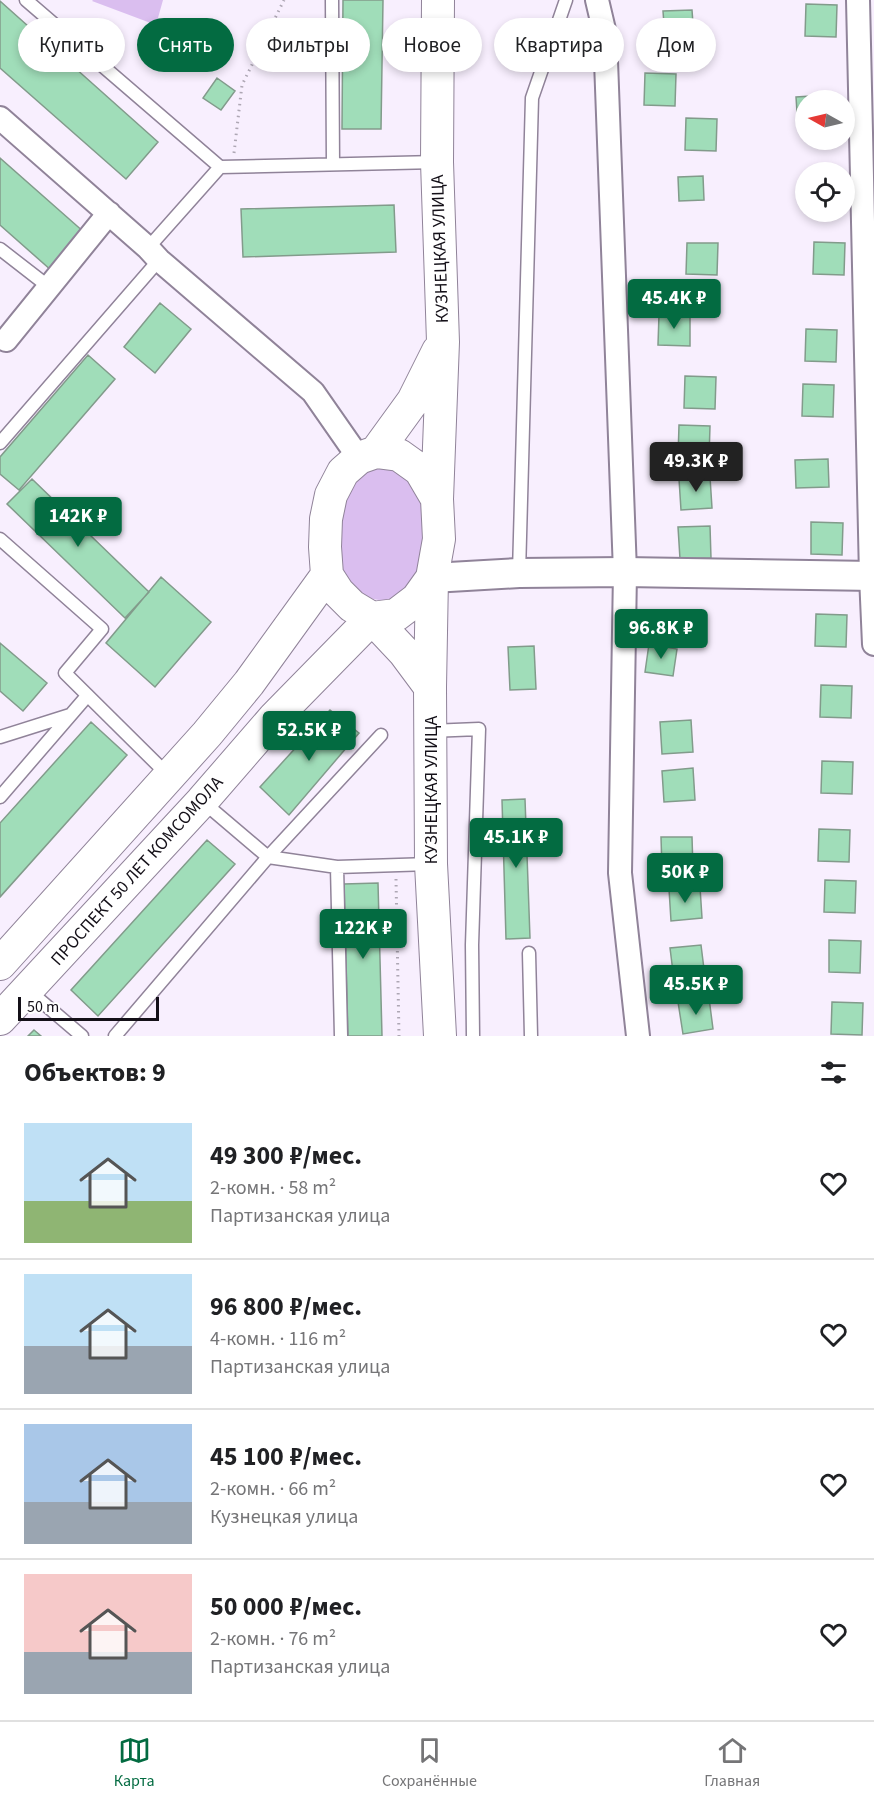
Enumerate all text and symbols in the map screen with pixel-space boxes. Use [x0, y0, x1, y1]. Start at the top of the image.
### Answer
chip: Купить [18, 18, 125, 72]
chip: Снять [137, 18, 234, 72]
chip: Фильтры [246, 18, 370, 72]
chip: Новое [382, 18, 482, 72]
chip: Квартира [494, 18, 624, 72]
chip: Дом [636, 18, 716, 72]
north arrow [795, 90, 855, 150]
map controls [795, 90, 855, 222]
button: locate [795, 162, 855, 222]
street label: КУЗНЕЦКАЯ УЛИЦА [425, 174, 455, 324]
pin: 45.4K ₽ [619, 279, 729, 330]
text: 45.4K ₽ [642, 284, 706, 312]
pin: 49.3K ₽ [641, 442, 751, 493]
text: 49.3K ₽ [664, 447, 728, 475]
pin: 142K ₽ [29, 497, 127, 548]
text: 142K ₽ [49, 502, 107, 530]
pin: 96.8K ₽ [606, 609, 716, 660]
text: 96.8K ₽ [629, 614, 693, 642]
pin: 52.5K ₽ [254, 711, 364, 762]
street label: КУЗНЕЦКАЯ УЛИЦА [419, 715, 444, 864]
text: 52.5K ₽ [277, 716, 341, 744]
street label: ПРОСПЕКТ 50 ЛЕТ КОМСОМОЛА [45, 771, 229, 971]
pin: 45.1K ₽ [461, 818, 571, 869]
text: 45.1K ₽ [484, 823, 548, 851]
pin: 50K ₽ [643, 853, 727, 904]
text: 50K ₽ [661, 858, 709, 886]
pin: 122K ₽ [314, 909, 412, 960]
text: 122K ₽ [334, 914, 392, 942]
pin: 45.5K ₽ [641, 965, 751, 1016]
text: 45.5K ₽ [664, 970, 728, 998]
scale bar [18, 994, 159, 1022]
text: 50 m [27, 996, 59, 1018]
text: Объектов: 9 [24, 1054, 166, 1091]
icon: filters [817, 1056, 850, 1089]
text: 49 300 ₽/мес. [210, 1137, 362, 1174]
icon: home [72, 1147, 144, 1219]
icon: heart [817, 1167, 850, 1200]
text: 2-комн. · 58 m² [210, 1174, 336, 1202]
text: Партизанская улица [210, 1202, 390, 1230]
text: 96 800 ₽/мес. [210, 1288, 362, 1325]
icon: home [72, 1298, 144, 1370]
icon: heart [817, 1318, 850, 1351]
text: 4-комн. · 116 m² [210, 1325, 346, 1353]
text: Партизанская улица [210, 1353, 390, 1381]
text: 45 100 ₽/мес. [210, 1438, 362, 1475]
icon: home [72, 1448, 144, 1520]
icon: heart [817, 1468, 850, 1501]
text: 2-комн. · 66 m² [210, 1475, 336, 1503]
text: Кузнецкая улица [210, 1503, 358, 1531]
text: 50 000 ₽/мес. [210, 1588, 362, 1625]
icon: home [72, 1598, 144, 1670]
icon: heart [817, 1618, 850, 1651]
text: 2-комн. · 76 m² [210, 1625, 336, 1653]
text: Партизанская улица [210, 1653, 390, 1681]
tab: Карта [114, 1734, 155, 1792]
tab: Сохранённые [382, 1734, 477, 1792]
tab: Главная [704, 1734, 760, 1792]

